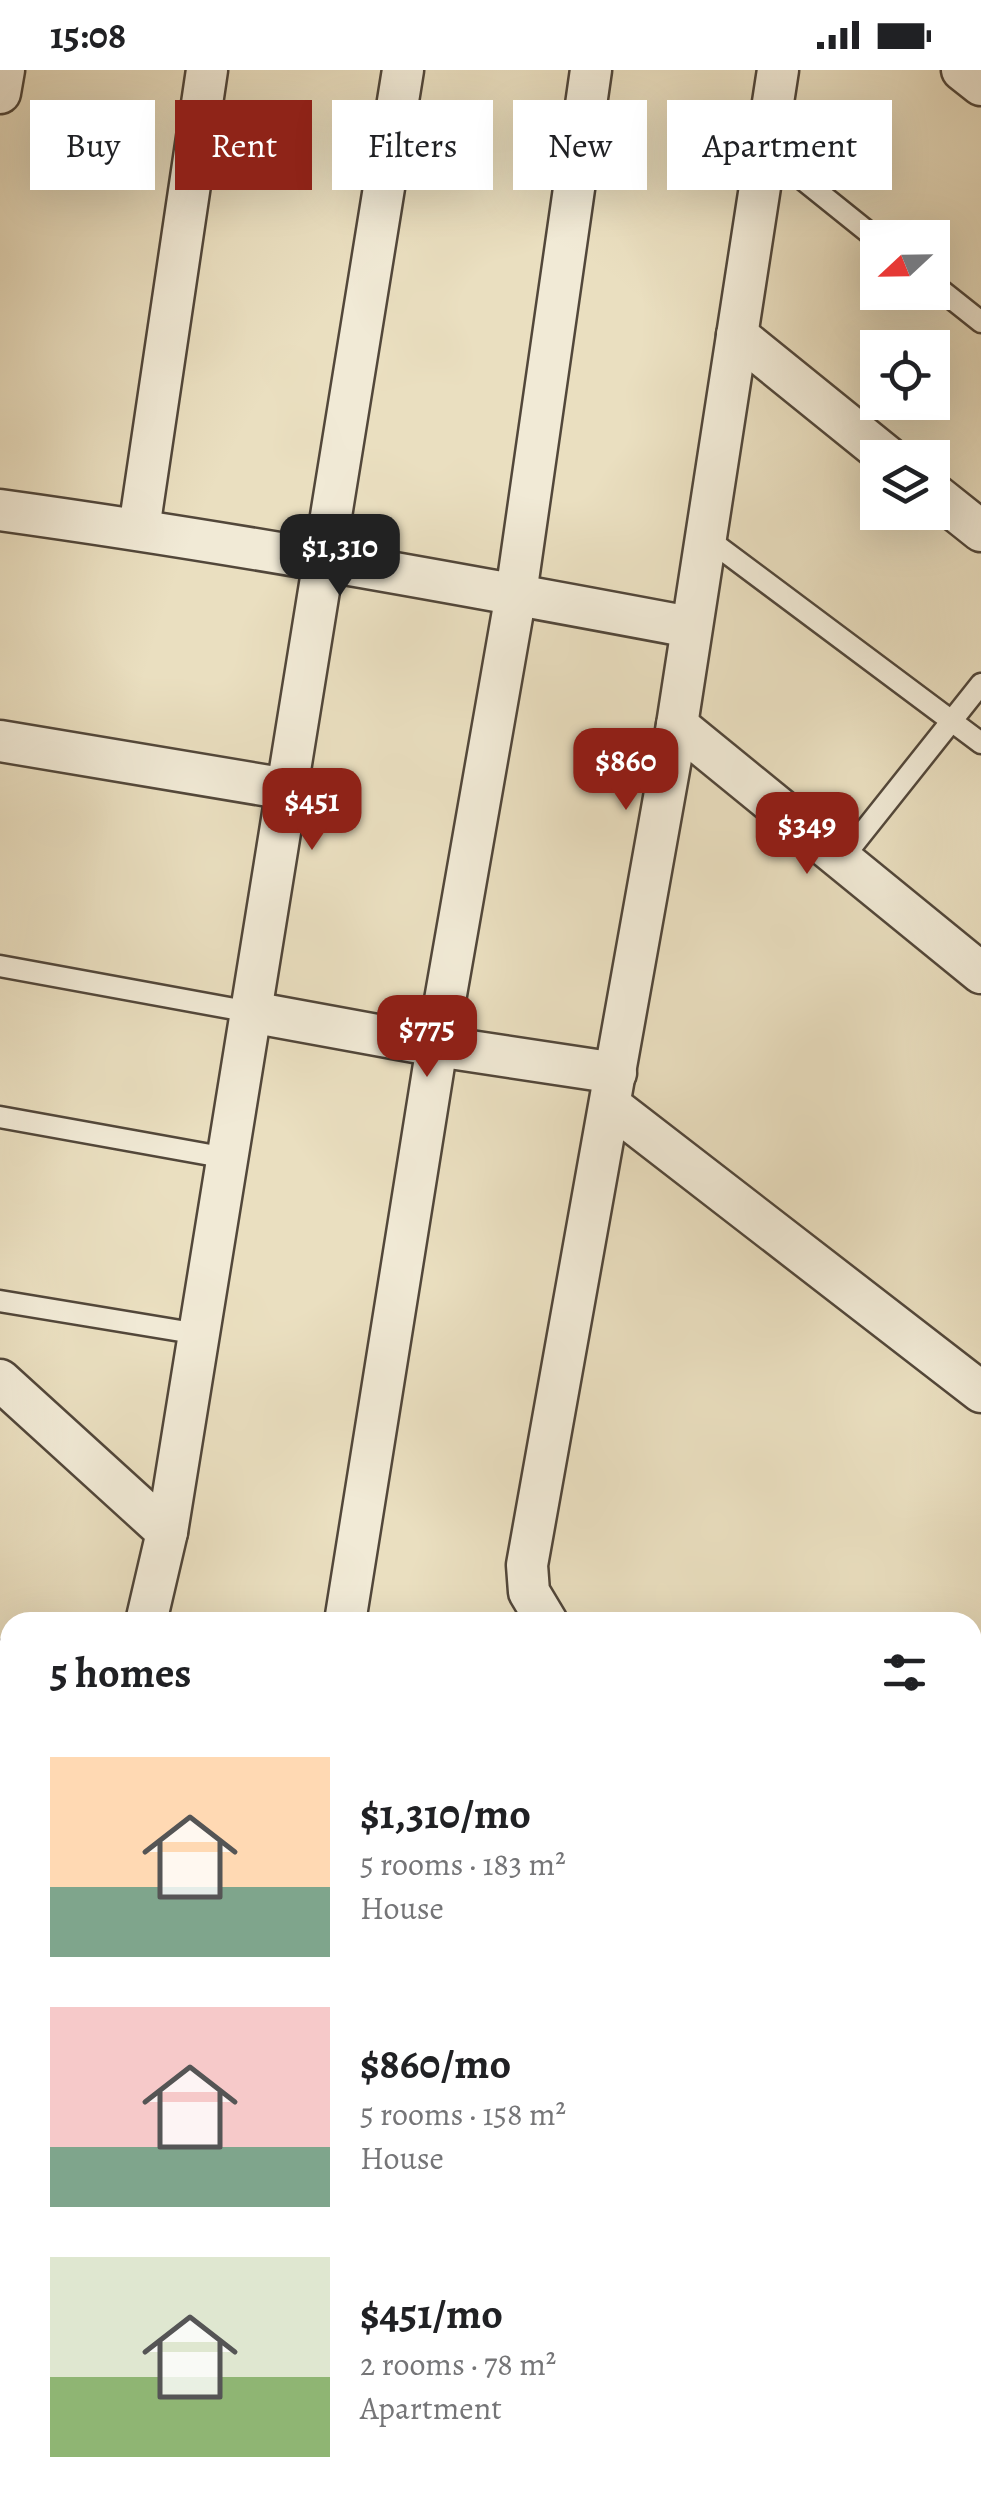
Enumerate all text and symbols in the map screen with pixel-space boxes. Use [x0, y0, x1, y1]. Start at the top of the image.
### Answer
text: 15:08 [50, 9, 126, 61]
chip: Buy [30, 100, 155, 190]
chip: Rent [175, 100, 312, 190]
chip: Filters [332, 100, 493, 190]
chip: New [513, 100, 647, 190]
chip: Apartment [667, 100, 892, 190]
north arrow [860, 220, 950, 310]
map controls [860, 220, 950, 530]
button: locate [860, 330, 950, 420]
button: layers [860, 440, 950, 530]
pin: $1,310 [259, 514, 421, 599]
text: $1,310 [302, 524, 378, 568]
pin: $860 [567, 728, 685, 813]
text: $860 [595, 738, 657, 782]
pin: $451 [253, 768, 371, 853]
text: $451 [284, 778, 340, 822]
pin: $349 [748, 792, 866, 877]
text: $349 [778, 802, 836, 846]
pin: $775 [368, 995, 486, 1080]
text: $775 [399, 1005, 455, 1049]
text: 5 homes [50, 1644, 191, 1701]
icon: filters [877, 1645, 932, 1700]
text: $1,310/mo [360, 1785, 531, 1842]
icon: home [130, 1797, 250, 1917]
text: 5 rooms · 183 m² [360, 1842, 566, 1886]
text: House [360, 1886, 444, 1930]
text: $860/mo [360, 2035, 511, 2092]
icon: home [130, 2047, 250, 2167]
text: 5 rooms · 158 m² [360, 2092, 566, 2136]
text: House [360, 2136, 444, 2180]
text: $451/mo [360, 2285, 503, 2342]
icon: home [130, 2297, 250, 2417]
text: 2 rooms · 78 m² [360, 2342, 556, 2386]
text: Apartment [360, 2386, 502, 2430]

